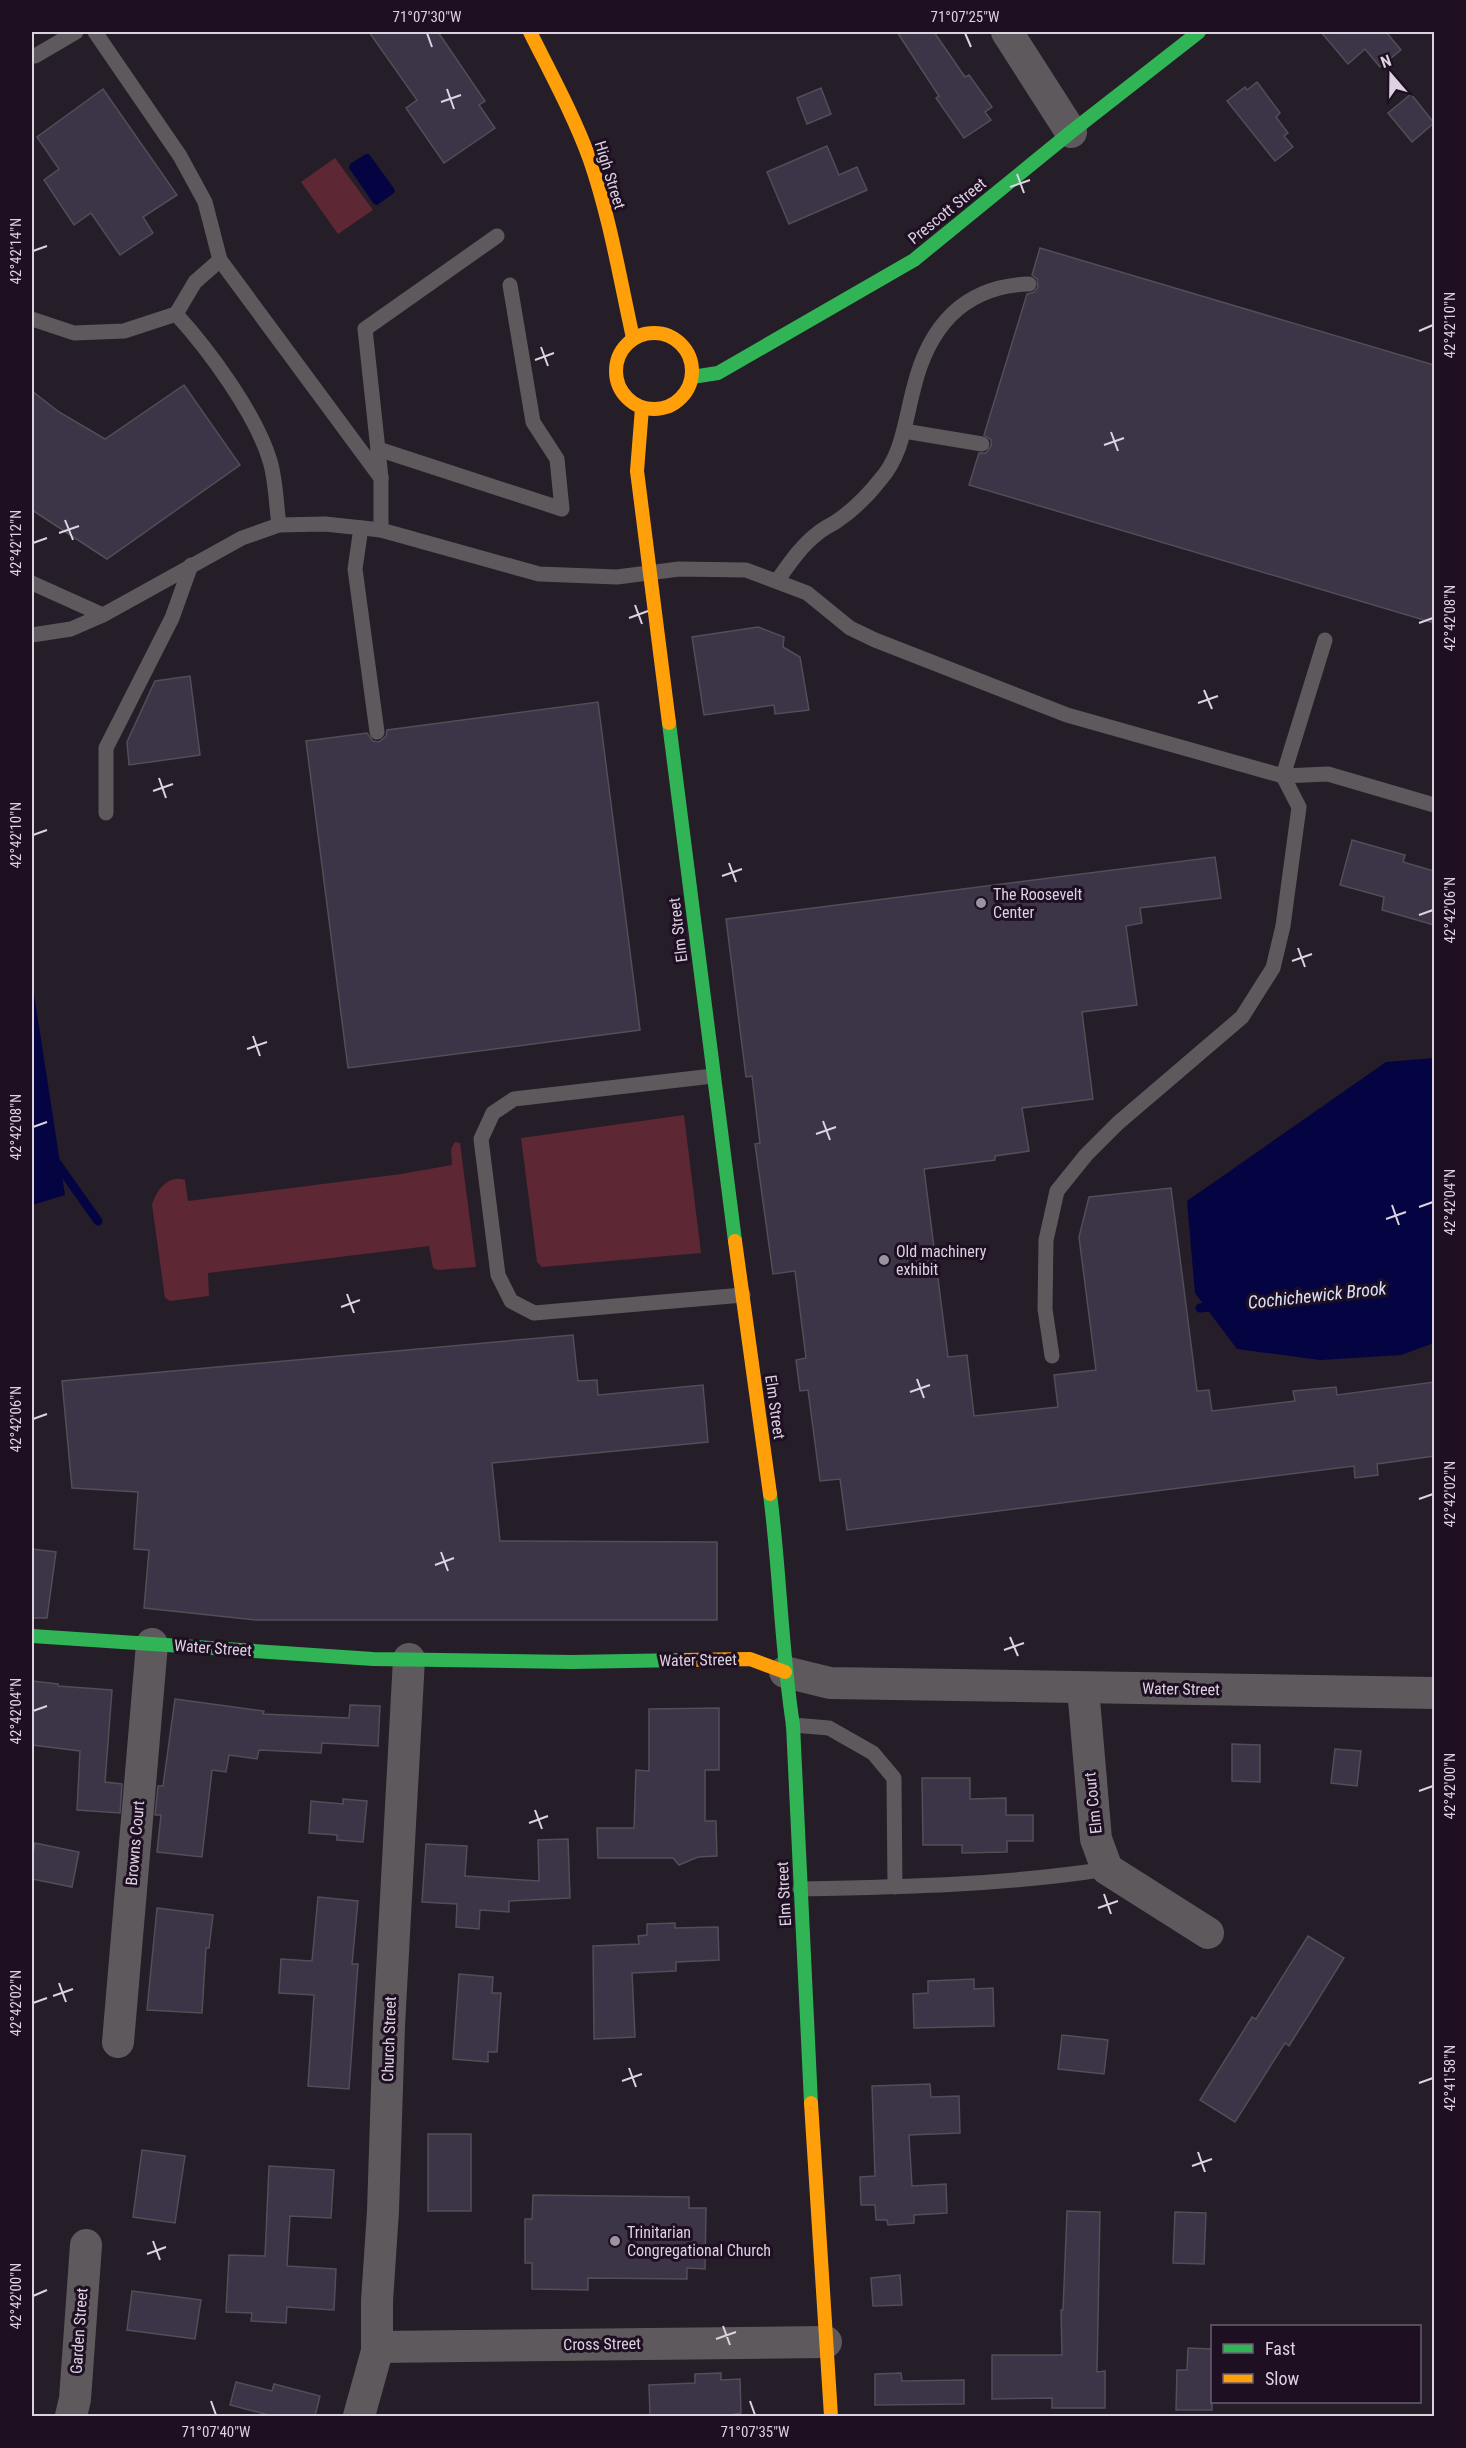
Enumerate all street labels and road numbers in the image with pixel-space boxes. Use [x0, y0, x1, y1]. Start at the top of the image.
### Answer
street label: High Street [591, 139, 629, 212]
street label: Prescott Street [904, 174, 990, 248]
street label: Elm Street [665, 896, 691, 963]
street label: Elm Street [761, 1374, 789, 1441]
street label: Water Street [173, 1636, 253, 1660]
street label: Water Street [659, 1650, 737, 1670]
street label: Water Street [1142, 1679, 1220, 1699]
street label: Elm Court [1080, 1771, 1106, 1835]
street label: Browns Court [122, 1799, 148, 1886]
street label: Elm Street [773, 1861, 795, 1927]
street label: Church Street [378, 1996, 400, 2082]
street label: Garden Street [67, 2287, 92, 2375]
street label: Cross Street [563, 2334, 641, 2354]

